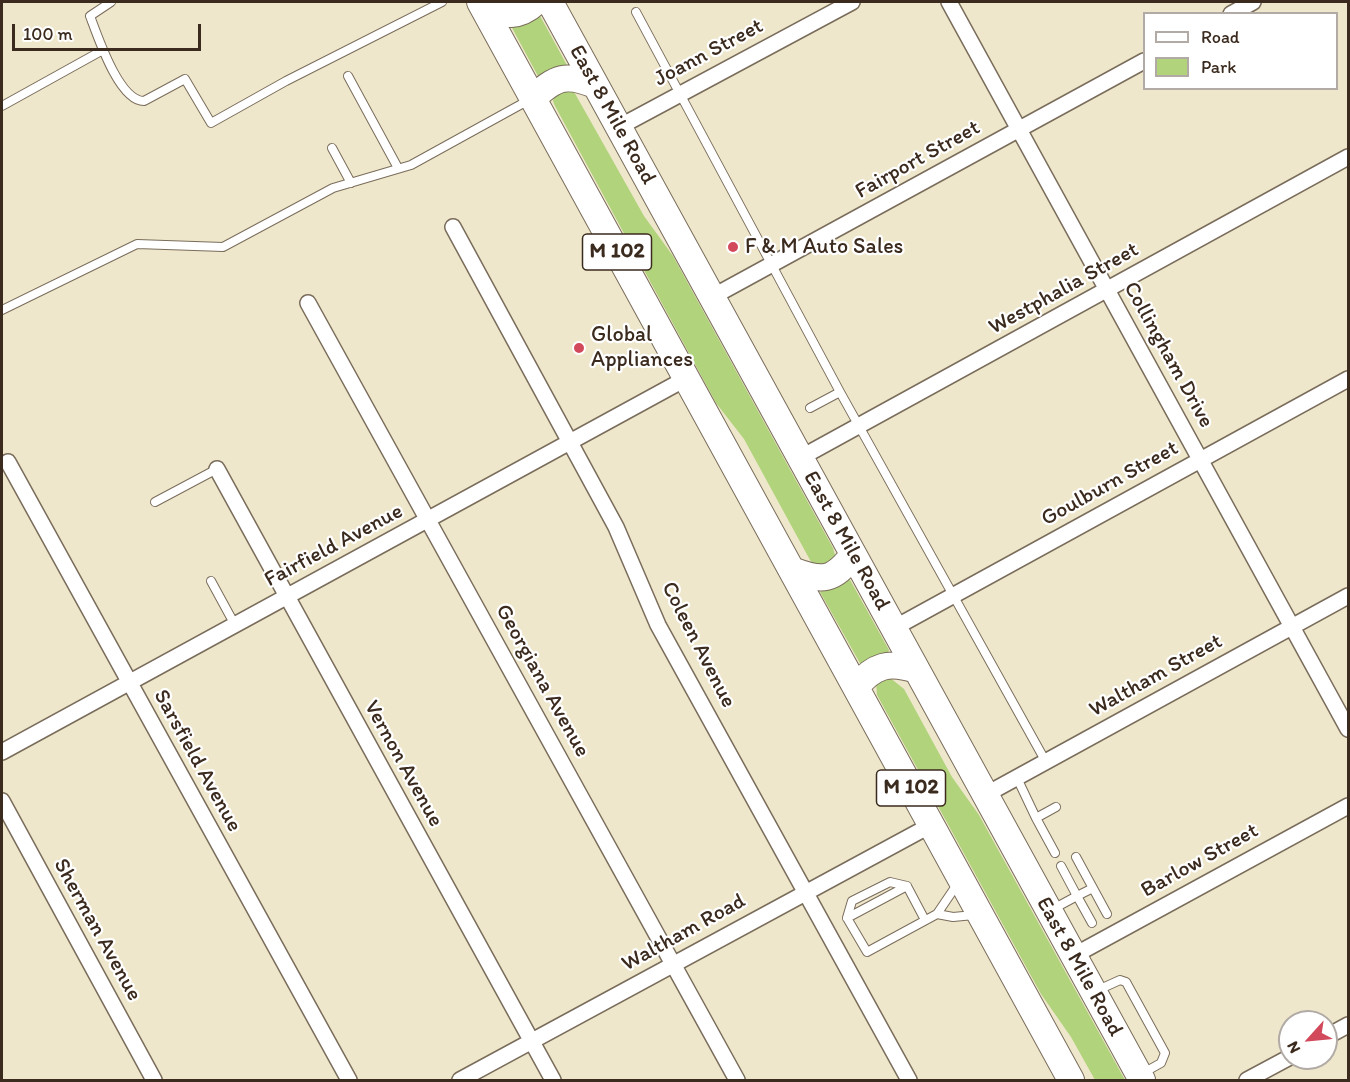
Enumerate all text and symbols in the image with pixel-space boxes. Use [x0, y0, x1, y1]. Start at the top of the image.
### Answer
scale bar [15, 12, 204, 50]
legend [1143, 12, 1338, 90]
street label: Joann Street [650, 13, 768, 93]
text: 100 m [23, 23, 73, 45]
text: Road [1201, 26, 1240, 48]
street label: East 8 Mile Road [563, 41, 661, 189]
text: Park [1201, 56, 1236, 78]
street label: Fairport Street [851, 115, 985, 205]
road number: M 102 [582, 234, 652, 270]
place label: F & M Auto Sales [745, 234, 903, 260]
street label: Westphalia Street [984, 237, 1144, 341]
marker: F & M Auto Sales [726, 240, 740, 254]
street label: Collingham Drive [1117, 277, 1219, 433]
place label: Global Appliances [591, 322, 693, 374]
marker: Global Appliances [572, 341, 586, 355]
street label: Goulburn Street [1037, 435, 1183, 533]
street label: East 8 Mile Road [797, 467, 895, 615]
street label: Fairfield Avenue [260, 498, 408, 594]
street label: Coleen Avenue [655, 577, 741, 713]
street label: Georgiana Avenue [489, 600, 595, 762]
street label: Waltham Street [1085, 629, 1227, 723]
street label: Sarsfield Avenue [147, 685, 247, 837]
street label: Vernon Avenue [357, 696, 449, 832]
road number: M 102 [876, 770, 946, 806]
street label: Barlow Street [1137, 818, 1263, 904]
street label: Sherman Avenue [47, 854, 147, 1006]
street label: Waltham Road [618, 888, 750, 978]
street label: East 8 Mile Road [1030, 893, 1128, 1041]
north arrow [1278, 1010, 1338, 1070]
text: N [1282, 1038, 1304, 1057]

